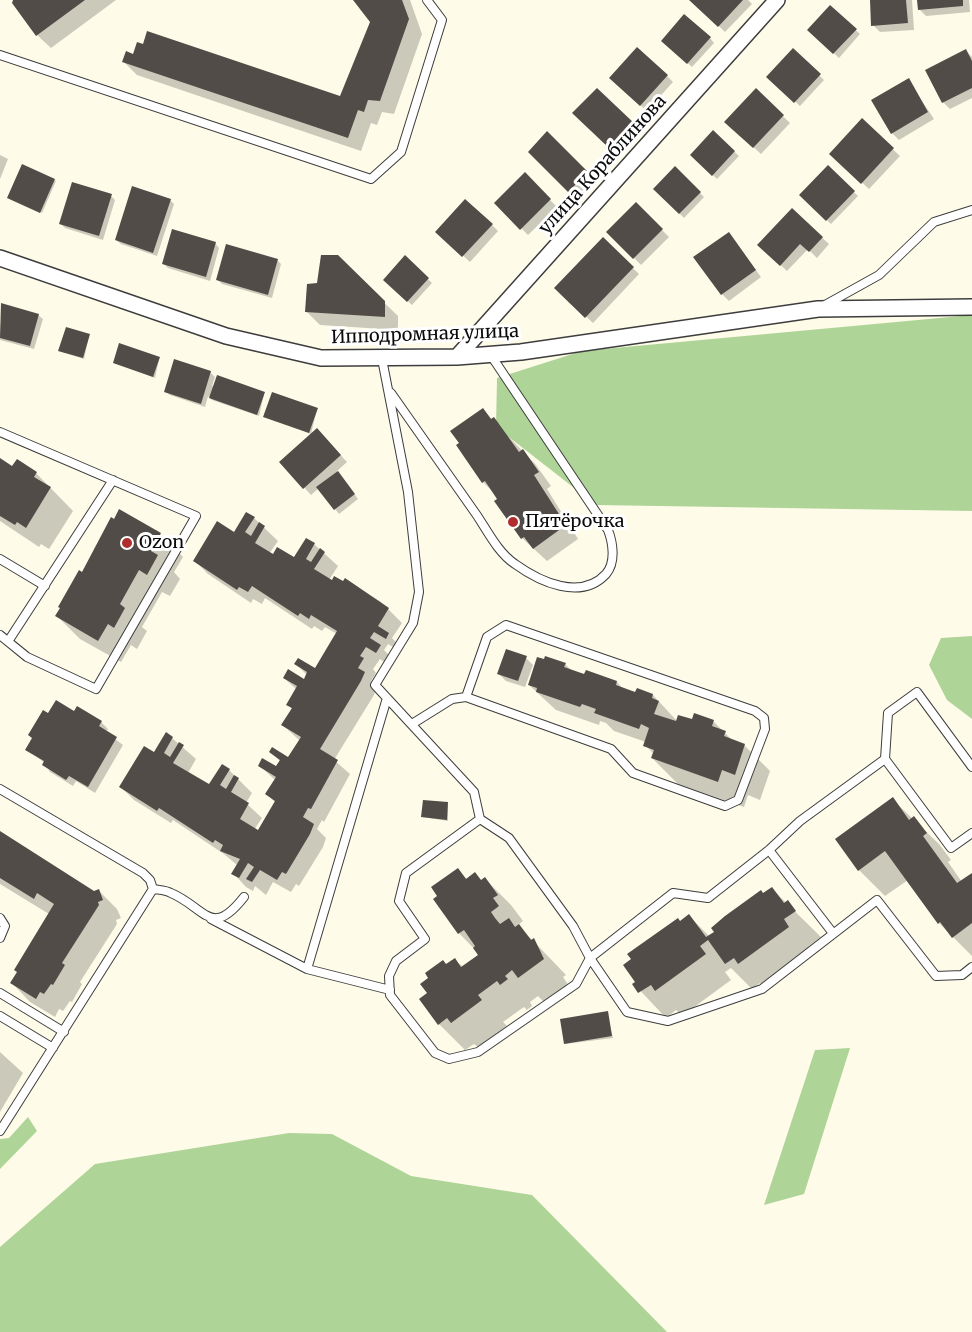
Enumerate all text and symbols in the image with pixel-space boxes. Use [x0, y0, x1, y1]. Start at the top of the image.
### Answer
street label: улица Кораблинова [535, 91, 671, 239]
street label: Ипподромная улица [331, 321, 519, 349]
place label: Пятёрочка [525, 511, 624, 533]
marker: Пятёрочка [506, 515, 520, 529]
place label: Ozon [139, 532, 184, 554]
marker: Ozon [120, 536, 134, 550]

